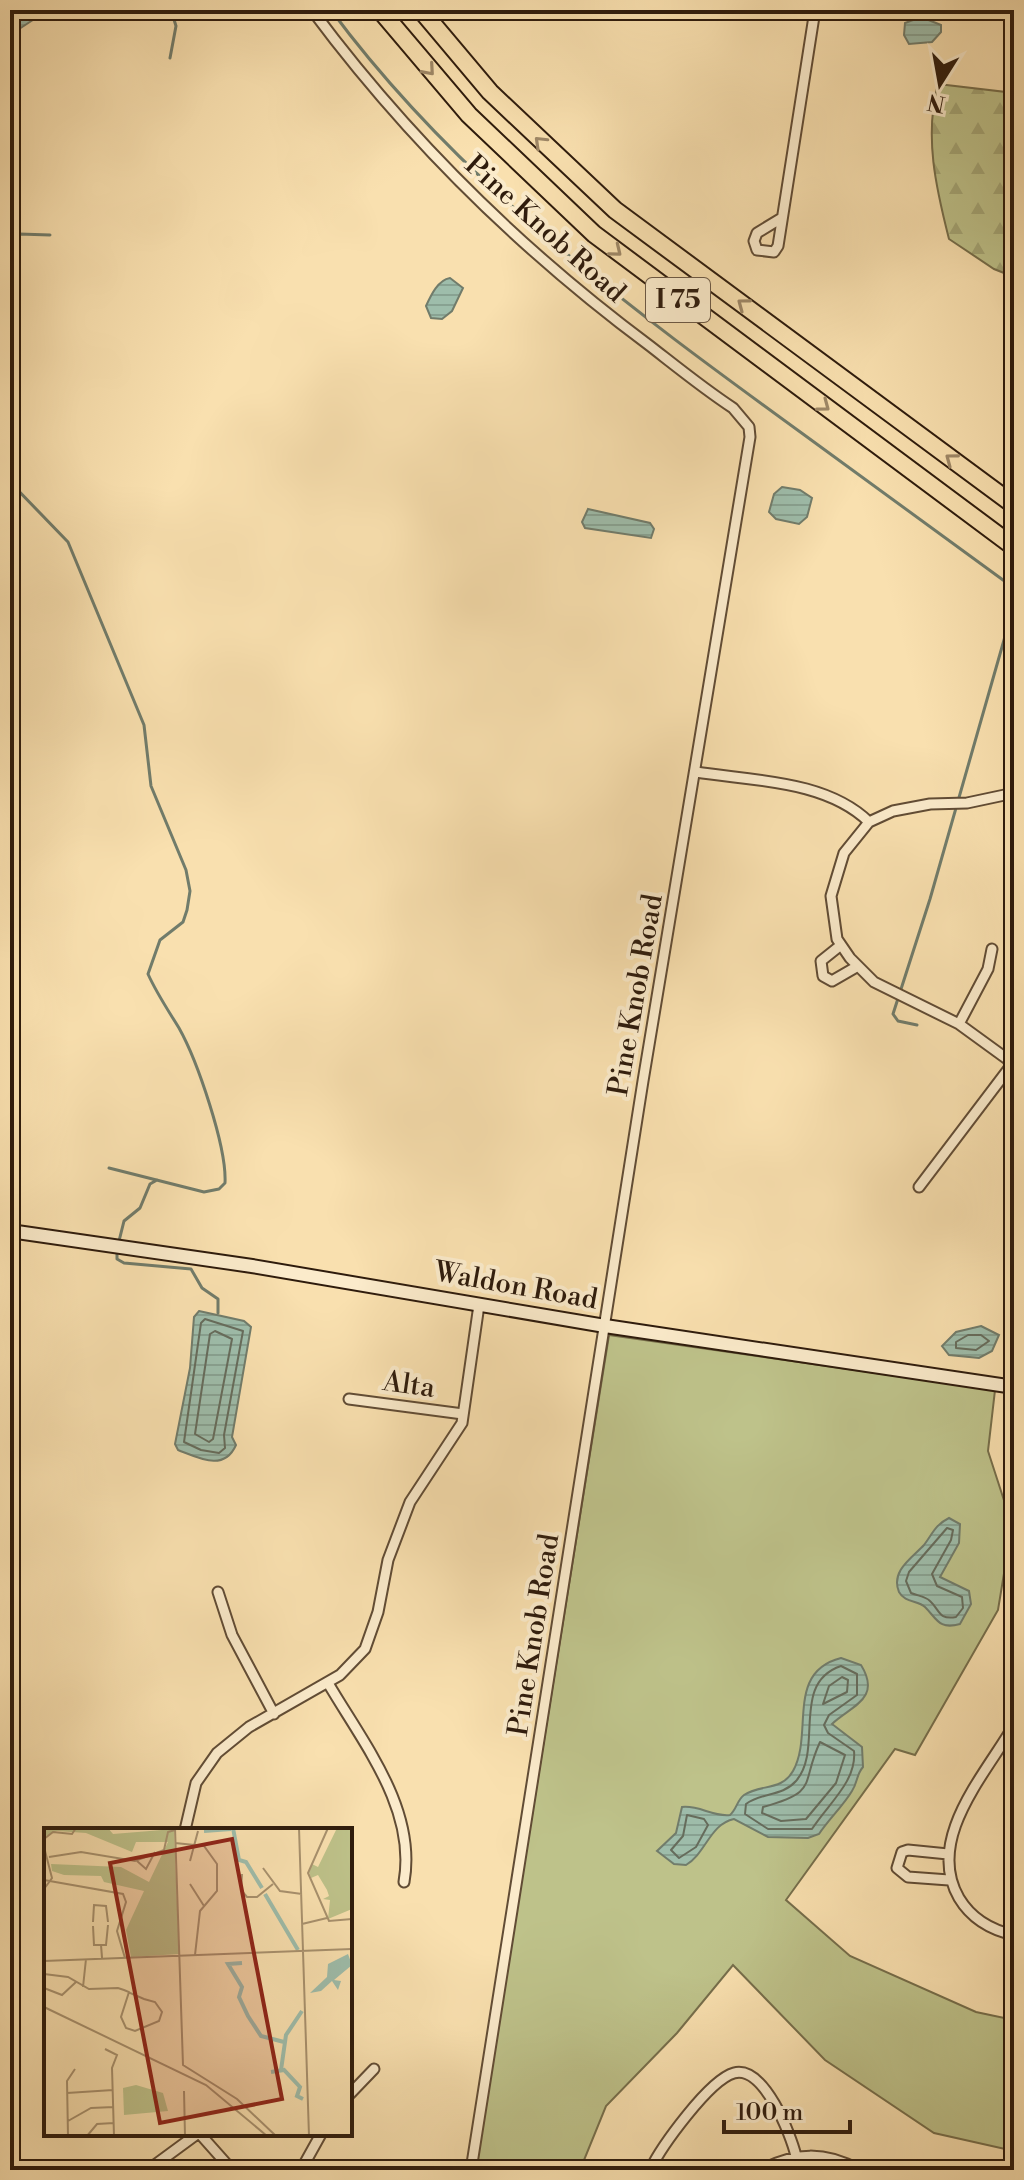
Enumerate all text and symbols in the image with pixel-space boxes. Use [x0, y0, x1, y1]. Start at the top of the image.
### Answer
north arrow [900, 44, 980, 124]
one-way arrow [420, 61, 434, 76]
text: N [925, 87, 948, 117]
one-way arrow [535, 136, 549, 151]
street label: Pine Knob Road [457, 148, 633, 310]
one-way arrow [606, 242, 621, 256]
road number: I 75 [646, 278, 710, 322]
one-way arrow [737, 299, 751, 313]
one-way arrow [816, 397, 830, 411]
one-way arrow [946, 454, 960, 468]
street label: Pine Knob Road [601, 891, 671, 1099]
street label: Waldon Road [431, 1254, 600, 1318]
street label: Alta [380, 1364, 438, 1406]
street label: Pine Knob Road [501, 1531, 567, 1739]
inset map [44, 1828, 352, 2136]
scale bar [724, 2084, 850, 2134]
text: 100 m [736, 2098, 803, 2128]

